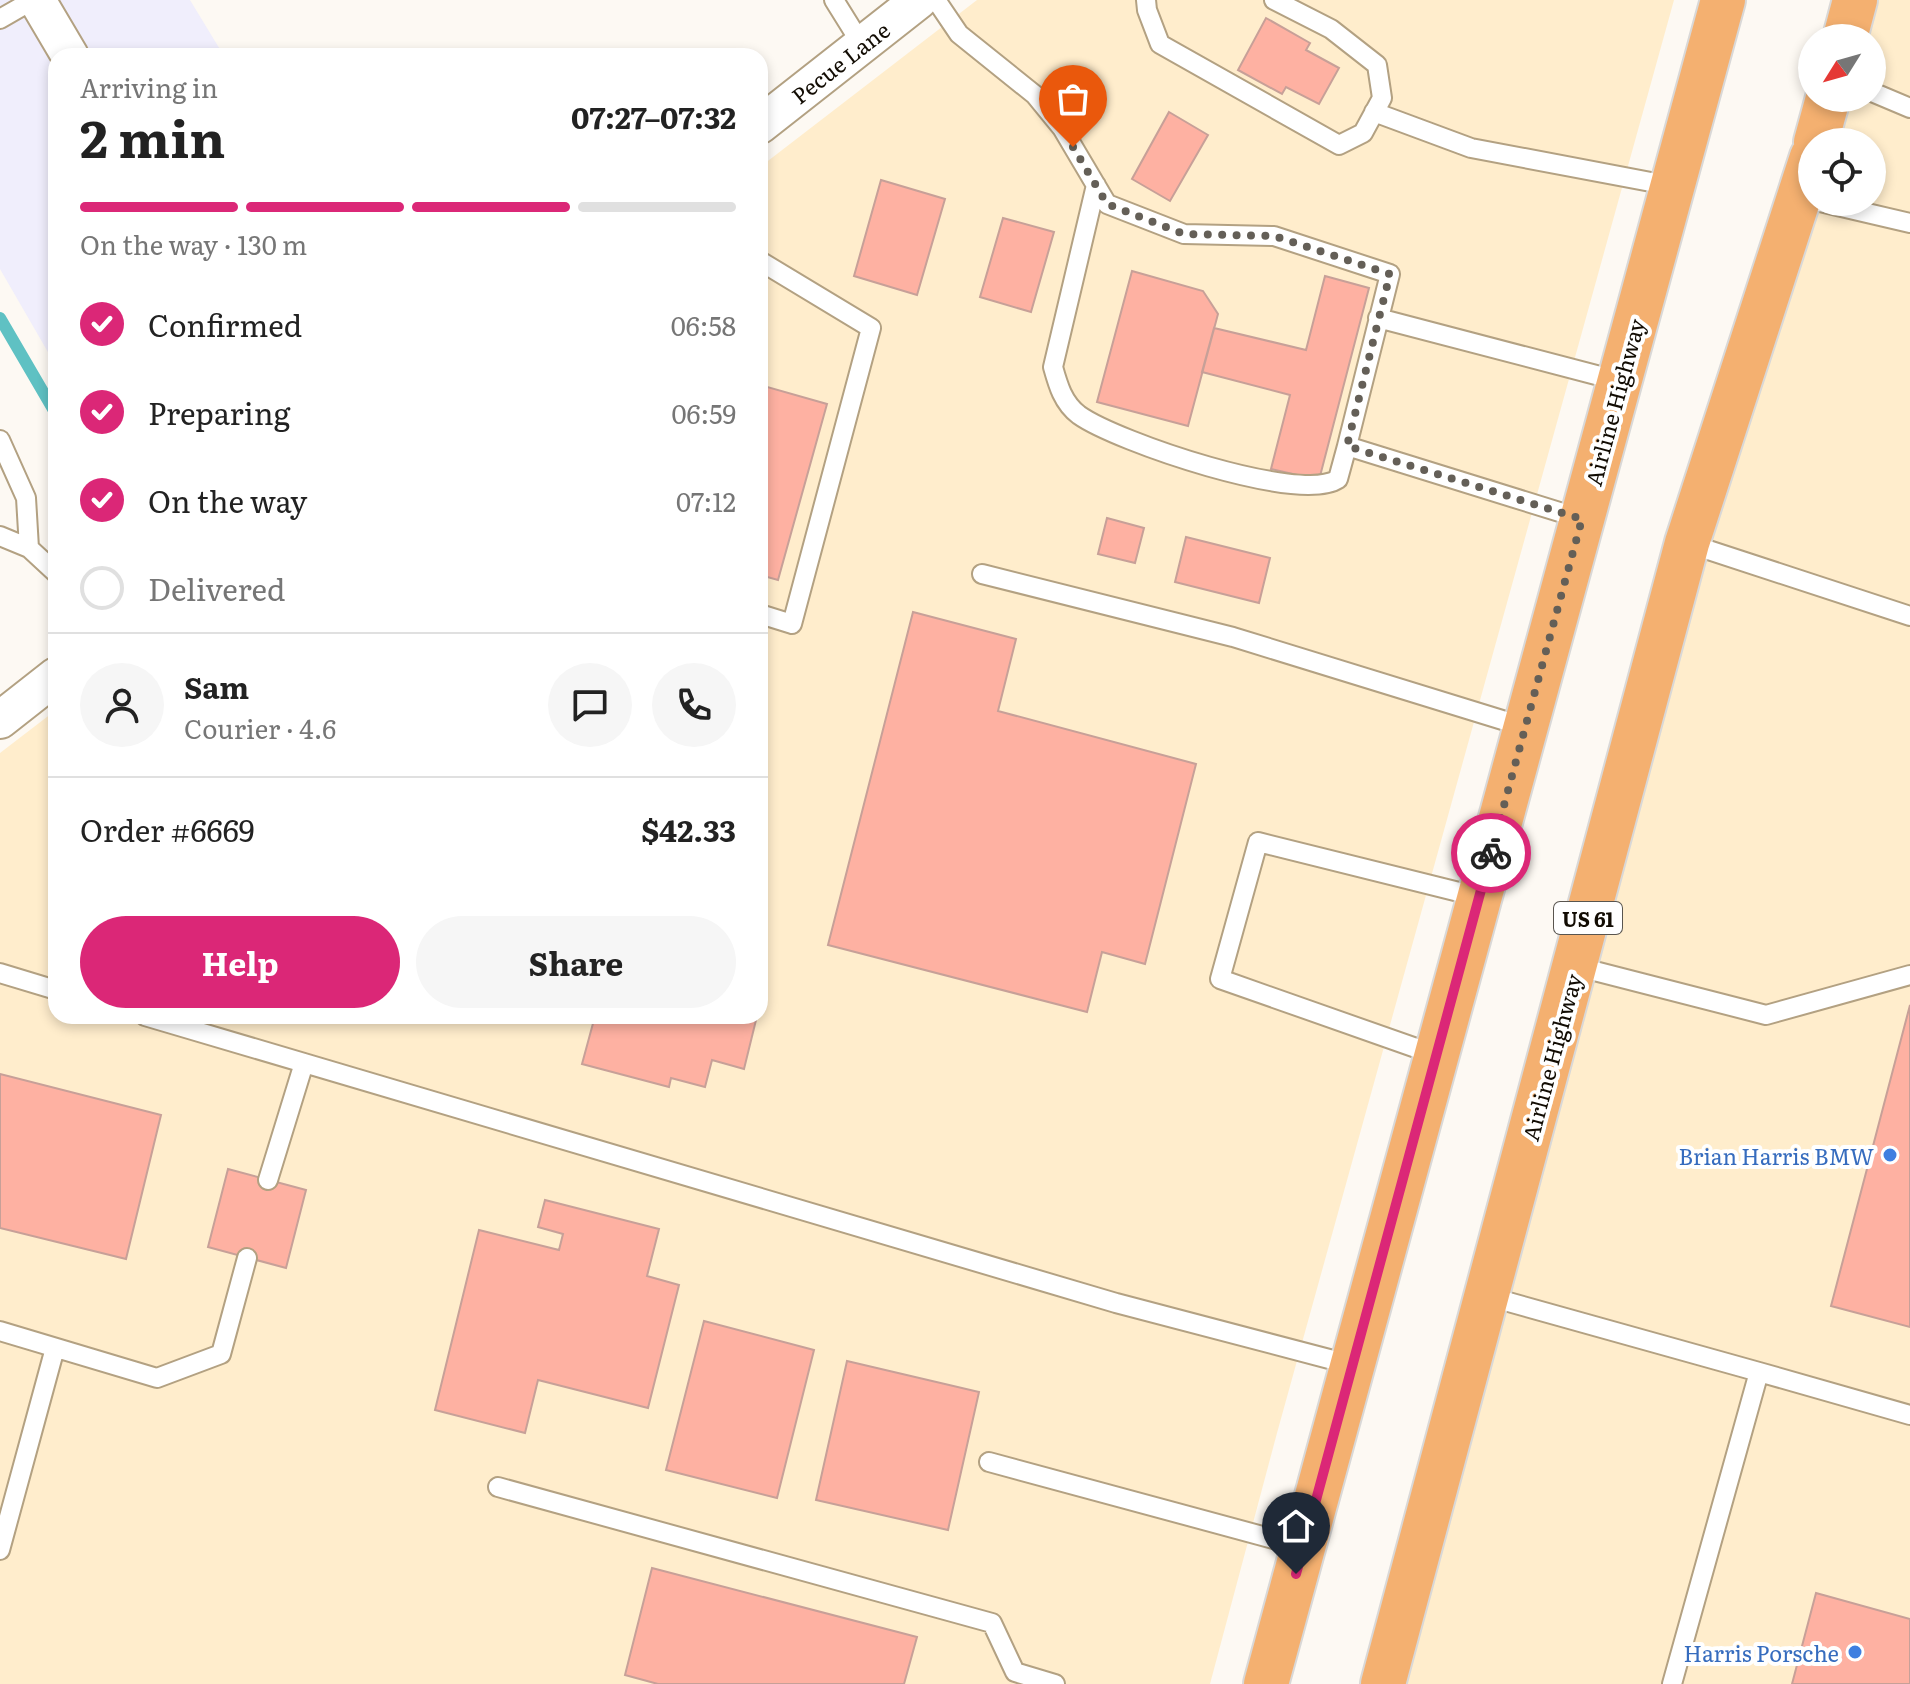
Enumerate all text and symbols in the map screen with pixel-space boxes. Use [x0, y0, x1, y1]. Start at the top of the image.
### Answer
street label: Pecue Lane [784, 13, 896, 111]
north arrow [1798, 24, 1886, 112]
map controls [1798, 24, 1886, 216]
pin [1039, 65, 1107, 147]
text: Arriving in [80, 67, 218, 106]
icon: bag [1051, 77, 1095, 121]
text: 07:27–07:32 [571, 94, 736, 138]
text: 2 min [80, 97, 225, 174]
button: locate [1798, 128, 1886, 216]
text: On the way · 130 m [80, 224, 307, 263]
icon: check [80, 302, 124, 346]
text: Confirmed [148, 302, 302, 346]
text: 06:58 [671, 305, 736, 344]
street label: Airline Highway [1576, 314, 1652, 489]
icon: check [80, 390, 124, 434]
text: Preparing [148, 390, 290, 434]
text: 06:59 [672, 393, 736, 432]
icon: check [80, 478, 124, 522]
text: On the way [148, 478, 307, 522]
text: 07:12 [676, 481, 736, 520]
text: Delivered [148, 566, 285, 610]
button: person [80, 663, 164, 747]
button: chat [548, 663, 632, 747]
button: phone [652, 663, 736, 747]
text: Sam [184, 664, 249, 708]
text: Courier · 4.6 [184, 708, 336, 747]
text: Order #6669 [80, 807, 254, 851]
text: $42.33 [641, 807, 736, 851]
courier [1451, 813, 1531, 893]
icon: bike [1469, 831, 1513, 875]
road number: US 61 [1554, 902, 1622, 934]
button: Help [80, 916, 400, 1008]
button: Share [416, 916, 736, 1008]
street label: Airline Highway [1513, 969, 1589, 1144]
place label: Brian Harris BMW [1679, 1139, 1874, 1172]
marker: Brian Harris BMW [1881, 1146, 1899, 1164]
pin [1262, 1492, 1330, 1574]
icon: home [1274, 1504, 1318, 1548]
place label: Harris Porsche [1683, 1636, 1839, 1669]
marker: Harris Porsche [1846, 1643, 1864, 1661]

